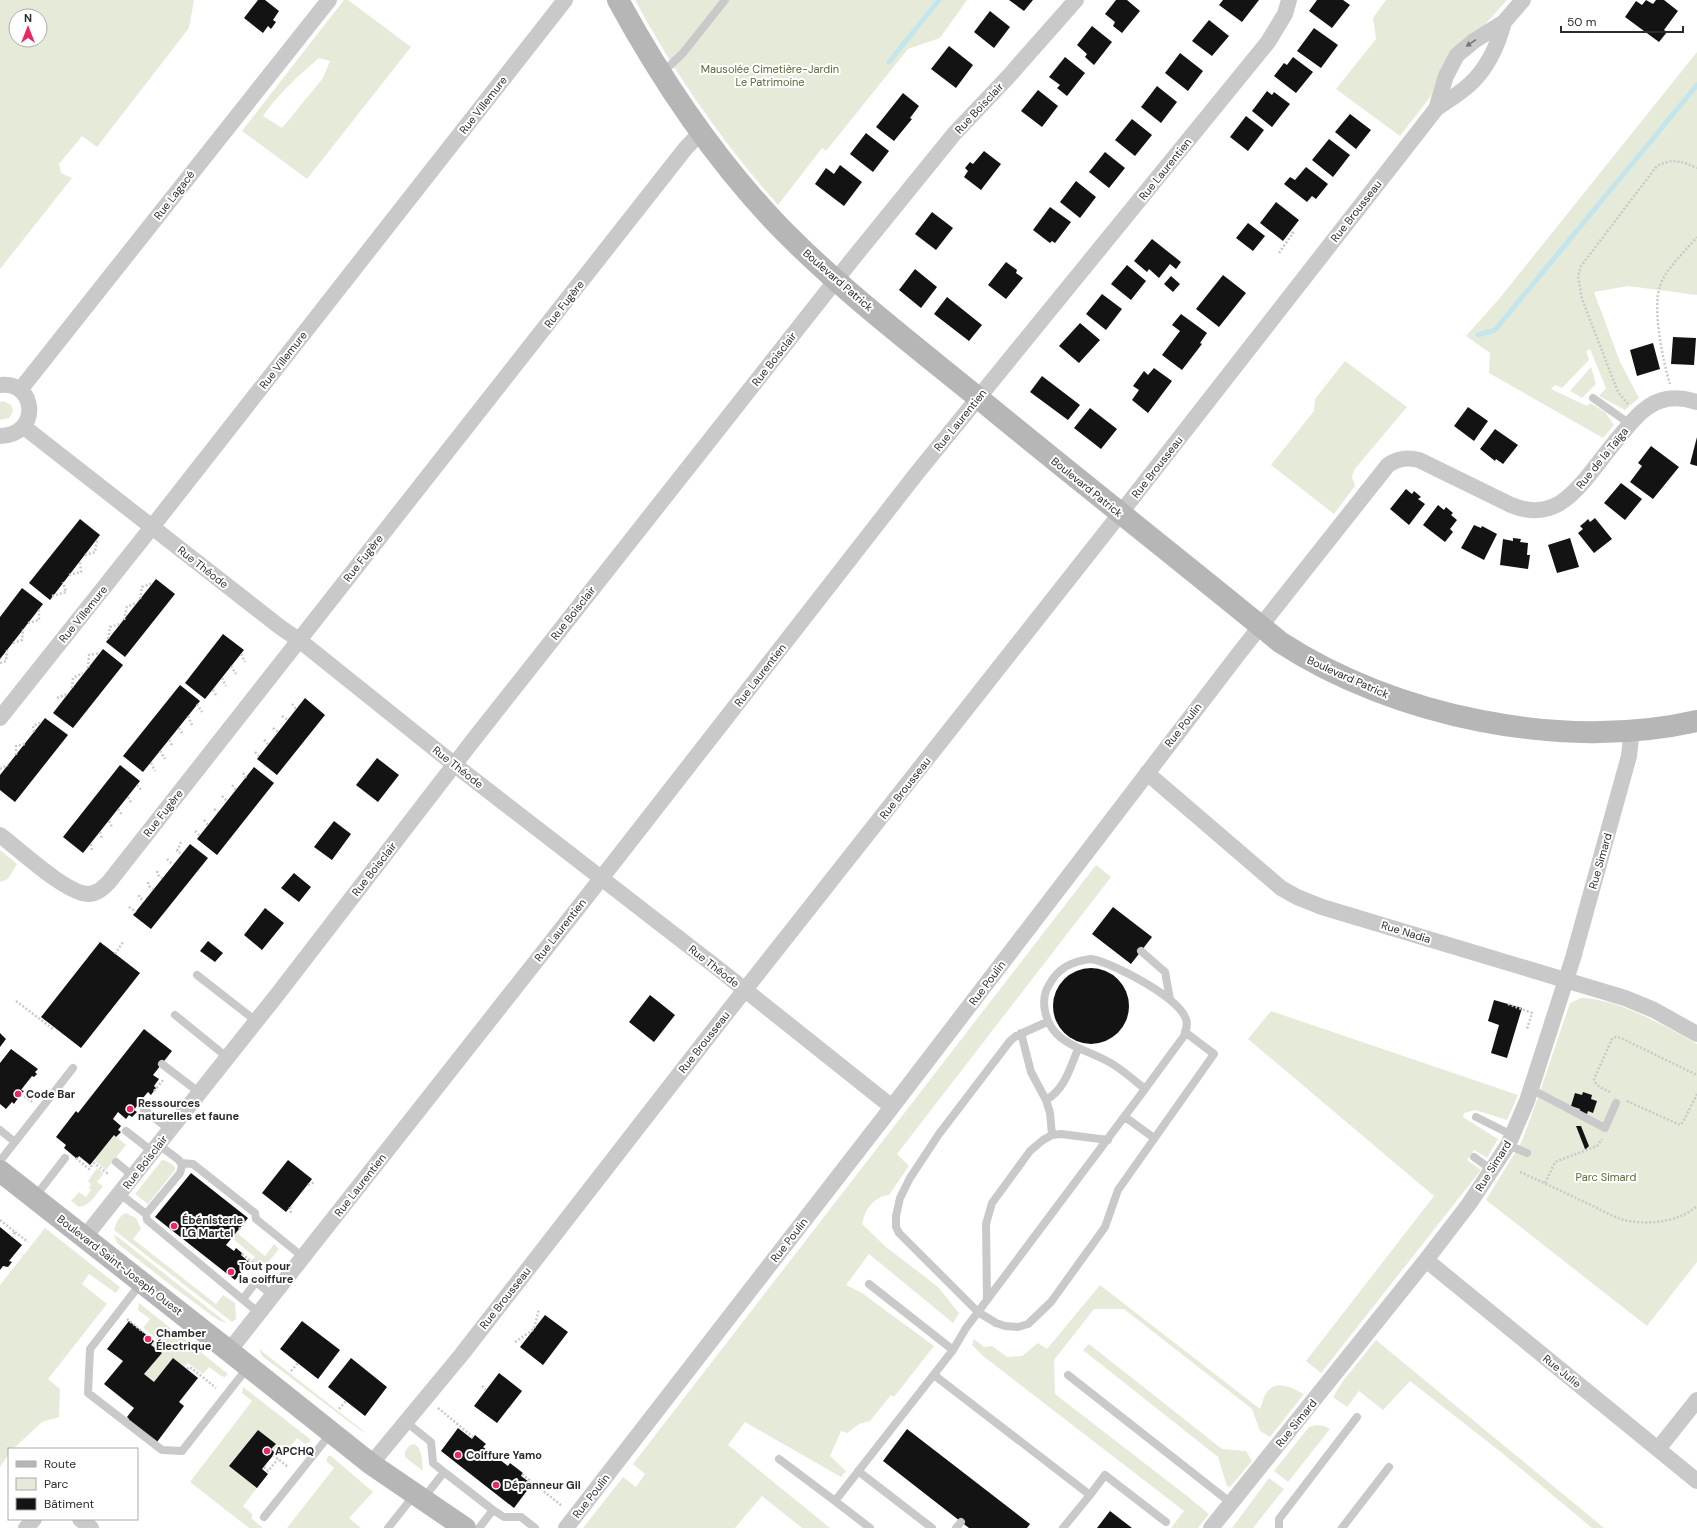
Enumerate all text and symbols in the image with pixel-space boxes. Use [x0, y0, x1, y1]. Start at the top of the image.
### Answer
north arrow [8, 8, 48, 48]
scale bar [1561, 8, 1683, 34]
text: N [24, 11, 32, 25]
text: 50 m [1567, 14, 1596, 30]
one-way arrow [1466, 39, 1477, 47]
park label: Mausolée Cimetière-Jardin Le Patrimoine [701, 62, 839, 89]
street label: Rue Villemure [456, 73, 510, 137]
street label: Rue Boisclair [952, 80, 1006, 136]
street label: Rue Laurentien [1136, 135, 1194, 203]
street label: Rue Lagacé [150, 168, 198, 222]
street label: Rue Brousseau [1327, 177, 1385, 245]
street label: Boulevard Patrick [800, 246, 876, 314]
street label: Rue Fugère [541, 277, 587, 331]
street label: Rue Villemure [256, 328, 310, 392]
street label: Rue Boisclair [749, 329, 799, 389]
street label: Rue Laurentien [931, 386, 989, 454]
street label: Rue de la Taïga [1573, 424, 1631, 492]
street label: Rue Brousseau [1128, 433, 1186, 501]
street label: Boulevard Patrick [1048, 454, 1126, 520]
street label: Rue Fugère [340, 531, 386, 585]
street label: Rue Théode [175, 543, 231, 591]
street label: Rue Villemure [56, 583, 110, 645]
street label: Rue Boisclair [548, 583, 598, 643]
street label: Rue Laurentien [731, 641, 789, 709]
street label: Boulevard Patrick [1305, 653, 1391, 701]
street label: Rue Poulin [1161, 700, 1205, 750]
street label: Rue Théode [430, 743, 486, 791]
street label: Rue Brousseau [876, 754, 934, 822]
street label: Rue Fugère [140, 786, 186, 840]
street label: Rue Simard [1585, 831, 1615, 891]
street label: Rue Boisclair [349, 839, 399, 899]
street label: Rue Laurentien [531, 896, 589, 964]
street label: Rue Nadia [1380, 918, 1432, 946]
street label: Rue Théode [686, 942, 742, 990]
street label: Rue Poulin [966, 958, 1008, 1008]
street label: Rue Brousseau [675, 1008, 733, 1076]
place label: Code Bar [26, 1087, 76, 1101]
marker: Code Bar [13, 1089, 23, 1099]
place label: Ressources naturelles et faune [138, 1096, 239, 1123]
marker: Ressources naturelles et faune [125, 1104, 135, 1114]
street label: Rue Boisclair [120, 1132, 170, 1192]
street label: Rue Simard [1472, 1138, 1514, 1194]
street label: Rue Laurentien [331, 1151, 389, 1219]
park label: Parc Simard [1576, 1170, 1636, 1184]
street label: Boulevard Saint-Joseph Ouest [54, 1212, 186, 1318]
place label: Ébénisterie LG Martel [182, 1213, 243, 1240]
street label: Rue Poulin [767, 1215, 811, 1265]
marker: Ébénisterie LG Martel [169, 1221, 179, 1231]
place label: Tout pour la coiffure [239, 1259, 294, 1286]
street label: Rue Brousseau [476, 1264, 534, 1332]
marker: Tout pour la coiffure [226, 1267, 236, 1277]
place label: Chamber Électrique [156, 1326, 212, 1353]
marker: Chamber Électrique [143, 1334, 153, 1344]
street label: Rue Julie [1540, 1351, 1584, 1391]
street label: Rue Simard [1272, 1396, 1320, 1450]
place label: APCHQ [275, 1444, 315, 1458]
marker: APCHQ [262, 1446, 272, 1456]
legend [8, 1448, 138, 1520]
place label: Coiffure Yamo [466, 1448, 542, 1462]
marker: Coiffure Yamo [453, 1450, 463, 1460]
text: Route [44, 1456, 76, 1472]
street label: Rue Poulin [569, 1471, 613, 1521]
text: Parc [44, 1476, 68, 1492]
place label: Dépanneur Gil [504, 1478, 581, 1492]
marker: Dépanneur Gil [491, 1480, 501, 1490]
text: Bâtiment [44, 1496, 95, 1512]

